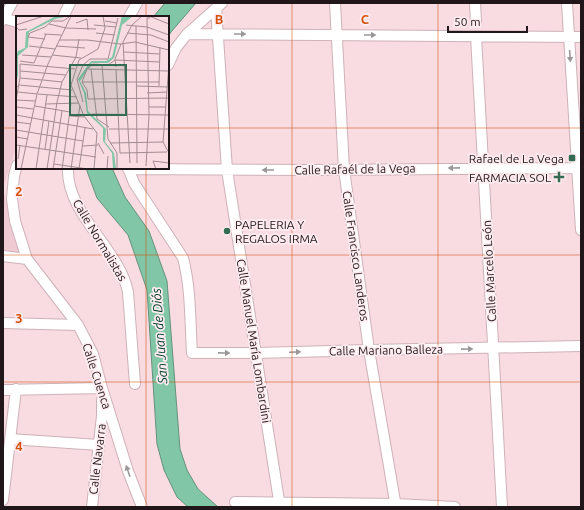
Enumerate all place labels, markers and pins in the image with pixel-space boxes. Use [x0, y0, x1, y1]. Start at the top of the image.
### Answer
place label: Rafael de La Vega [469, 152, 564, 165]
marker: Rafael de La Vega [567, 153, 577, 163]
place label: FARMACIA SOL [469, 171, 551, 184]
marker: FARMACIA SOL [554, 172, 564, 182]
place label: PAPELERIA Y REGALOS IRMA [235, 218, 318, 245]
marker: PAPELERIA Y REGALOS IRMA [222, 226, 232, 236]

